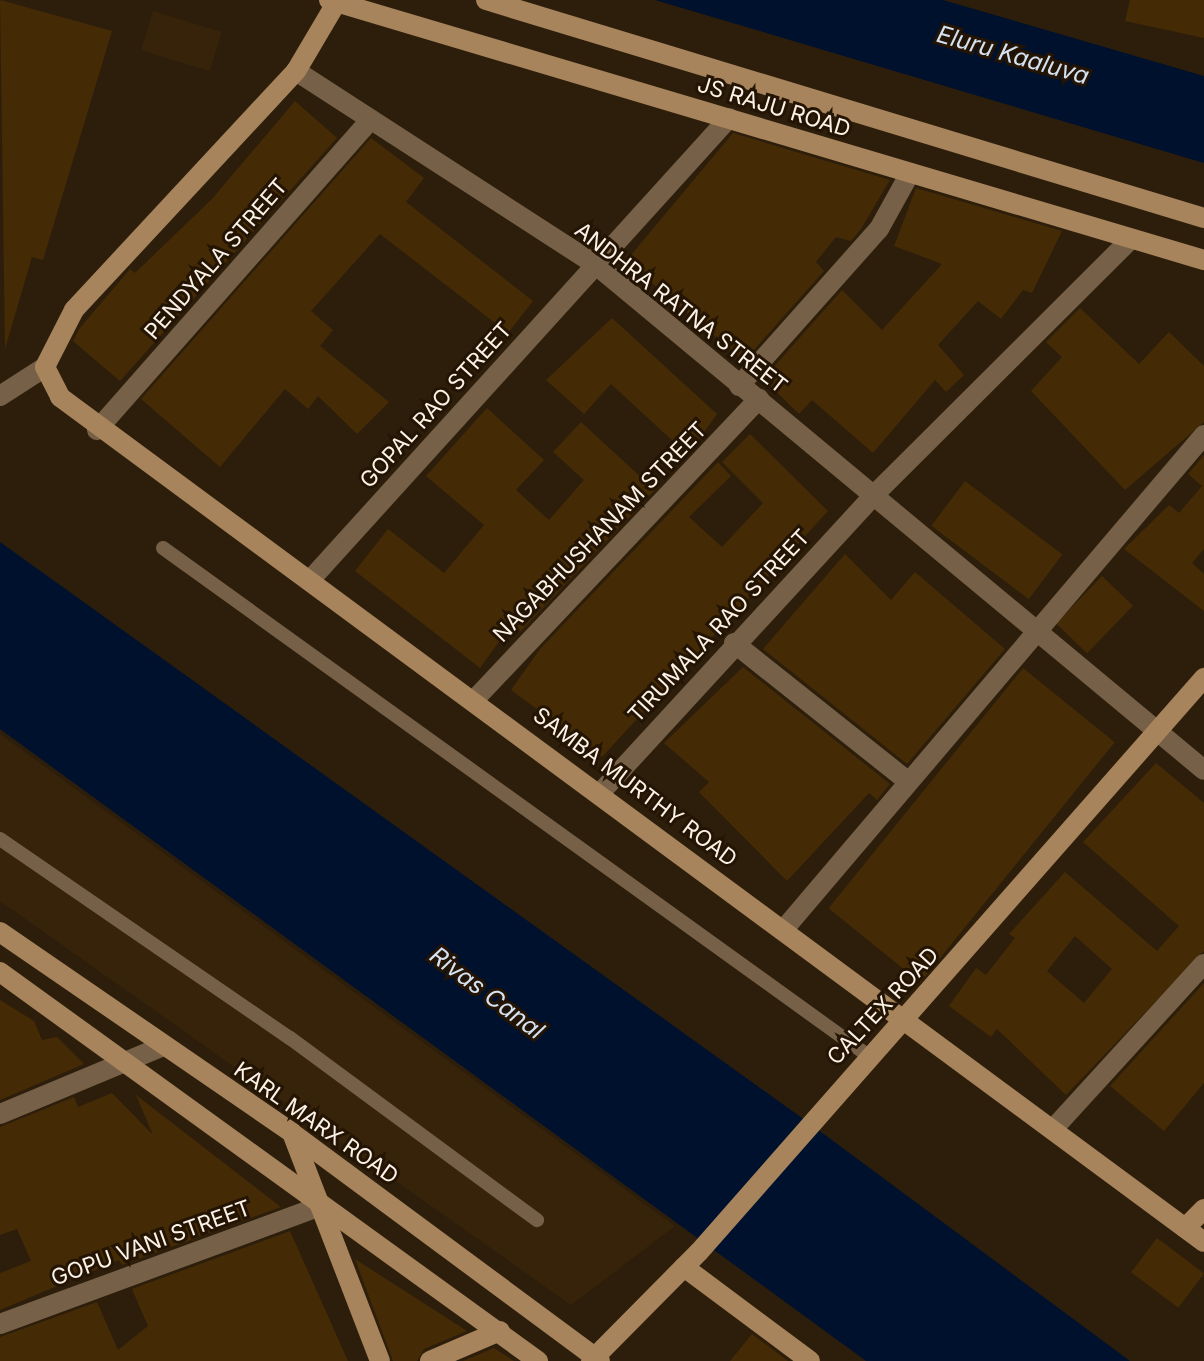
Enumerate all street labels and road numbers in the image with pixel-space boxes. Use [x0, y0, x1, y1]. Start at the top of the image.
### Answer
street label: JS RAJU ROAD [694, 71, 854, 143]
street label: PENDYALA STREET [139, 173, 293, 345]
street label: ANDHRA RATNA STREET [570, 217, 792, 399]
street label: GOPAL RAO STREET [355, 317, 517, 493]
street label: NAGABHUSHANAM STREET [488, 416, 712, 648]
street label: TIRUMALA RAO STREET [623, 524, 815, 728]
street label: SAMBA MURTHY ROAD [528, 702, 742, 872]
street label: CALTEX ROAD [822, 942, 944, 1070]
street label: KARL MARX ROAD [229, 1056, 403, 1190]
street label: GOPU VANI STREET [48, 1195, 254, 1291]

